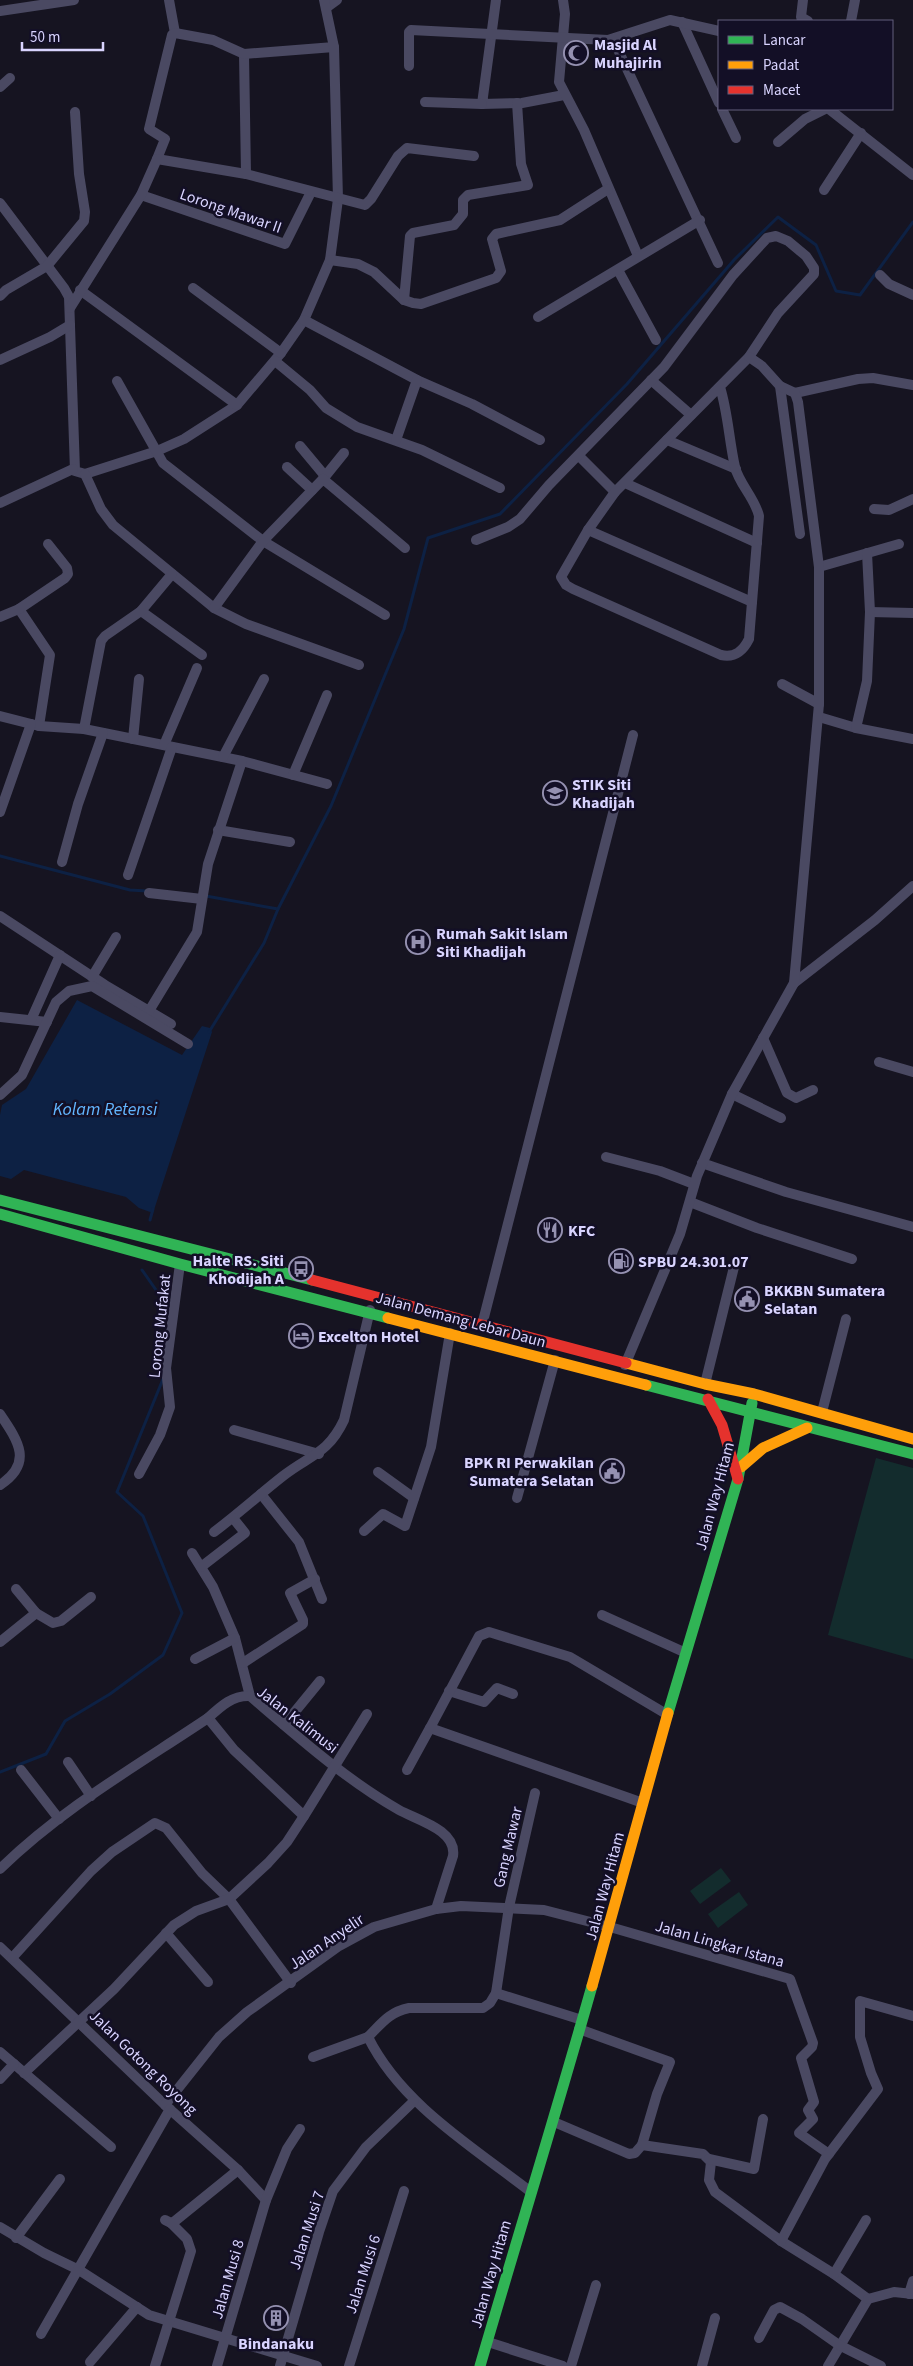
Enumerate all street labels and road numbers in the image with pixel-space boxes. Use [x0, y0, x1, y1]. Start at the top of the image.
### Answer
street label: Lorong Mawar II [177, 183, 285, 239]
street label: Lorong Mufakat [144, 1273, 176, 1379]
street label: Jalan Demang Lebar Daun [373, 1287, 548, 1353]
street label: Jalan Way Hitam [690, 1439, 740, 1553]
street label: Jalan Kalimusi [252, 1681, 343, 1759]
street label: Gang Mawar [488, 1804, 528, 1890]
street label: Jalan Way Hitam [580, 1829, 630, 1943]
street label: Jalan Anyelir [285, 1908, 369, 1975]
street label: Jalan Lingkar Istana [653, 1915, 787, 1973]
street label: Jalan Gotong Royong [84, 2005, 202, 2120]
street label: Jalan Musi 7 [284, 2188, 330, 2273]
street label: Jalan Way Hitam [465, 2218, 517, 2331]
street label: Jalan Musi 6 [340, 2232, 386, 2317]
street label: Jalan Musi 8 [206, 2237, 250, 2322]

